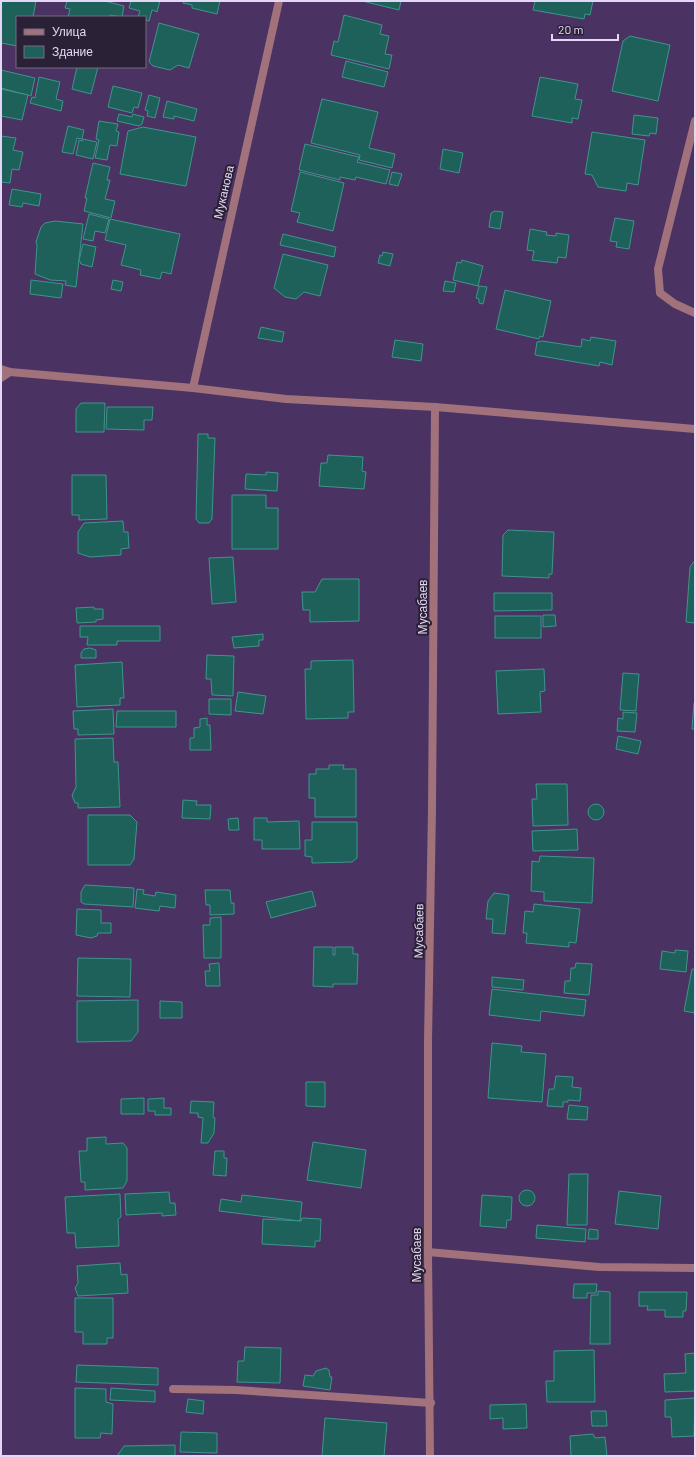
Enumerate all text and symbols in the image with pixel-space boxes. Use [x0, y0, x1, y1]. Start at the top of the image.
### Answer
legend [16, 16, 146, 68]
scale bar [552, 16, 618, 42]
text: 20 m [558, 22, 584, 36]
text: Улица [52, 24, 86, 39]
text: Здание [52, 44, 93, 59]
street label: Муканова [210, 164, 237, 220]
street label: Мусабаев [415, 580, 430, 635]
street label: Мусабаев [411, 903, 426, 959]
street label: Мусабаев [409, 1228, 424, 1283]

